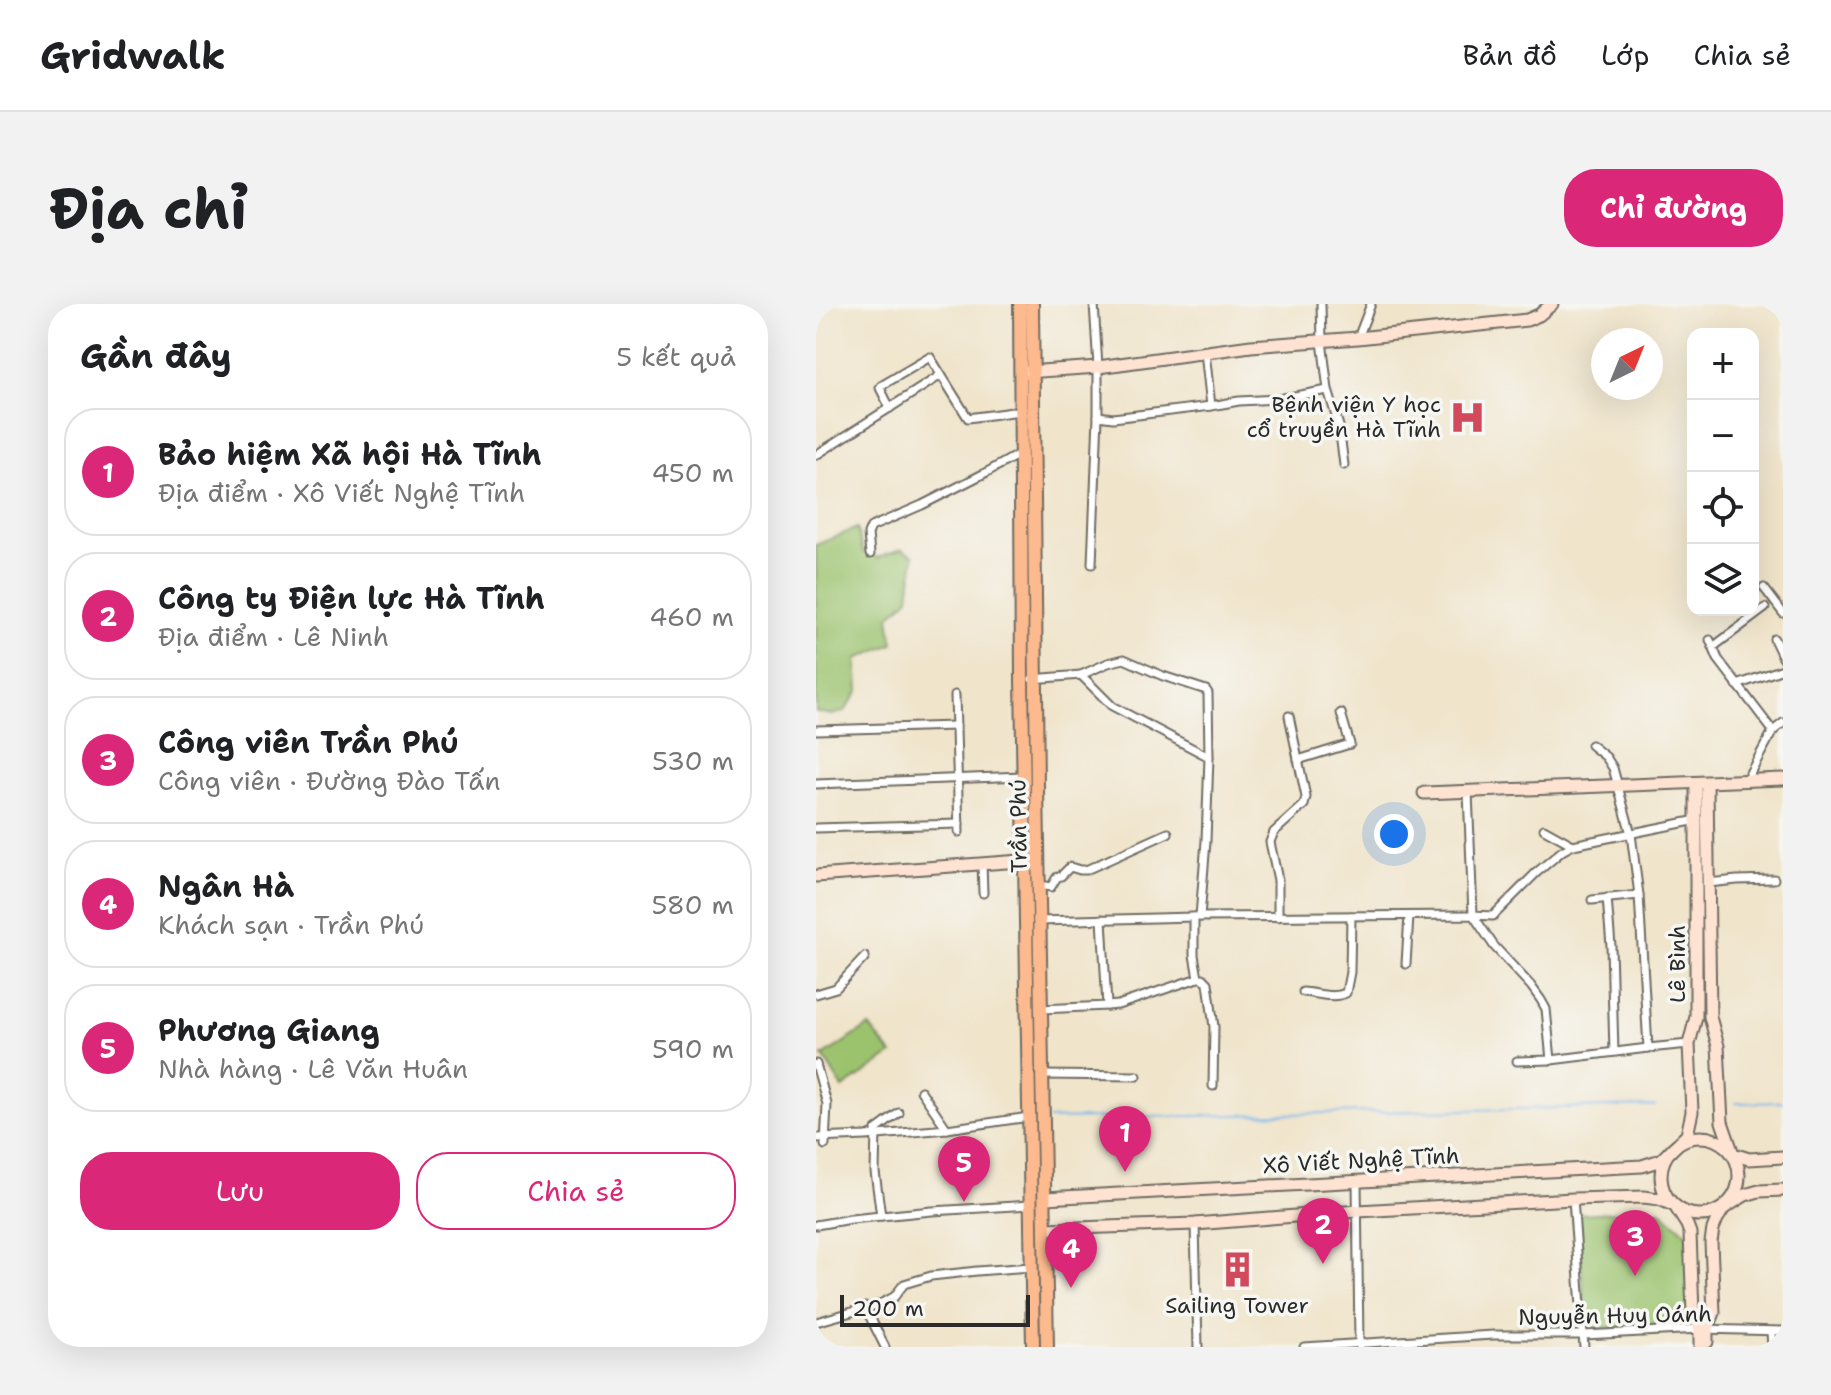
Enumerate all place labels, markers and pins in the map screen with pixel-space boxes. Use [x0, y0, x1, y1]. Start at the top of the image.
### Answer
place label: Bệnh viện Y học cổ truyền Hà Tĩnh [1247, 390, 1441, 444]
hospital icon: Bệnh viện Y học cổ truyền Hà Tĩnh [1448, 398, 1486, 436]
pin: 1 [1099, 1106, 1151, 1172]
pin: 5 [938, 1136, 990, 1202]
pin: 2 [1297, 1198, 1349, 1264]
pin: 3 [1609, 1210, 1661, 1276]
pin: 4 [1045, 1222, 1097, 1288]
building icon: Sailing Tower [1218, 1250, 1256, 1288]
place label: Sailing Tower [1165, 1291, 1309, 1320]

